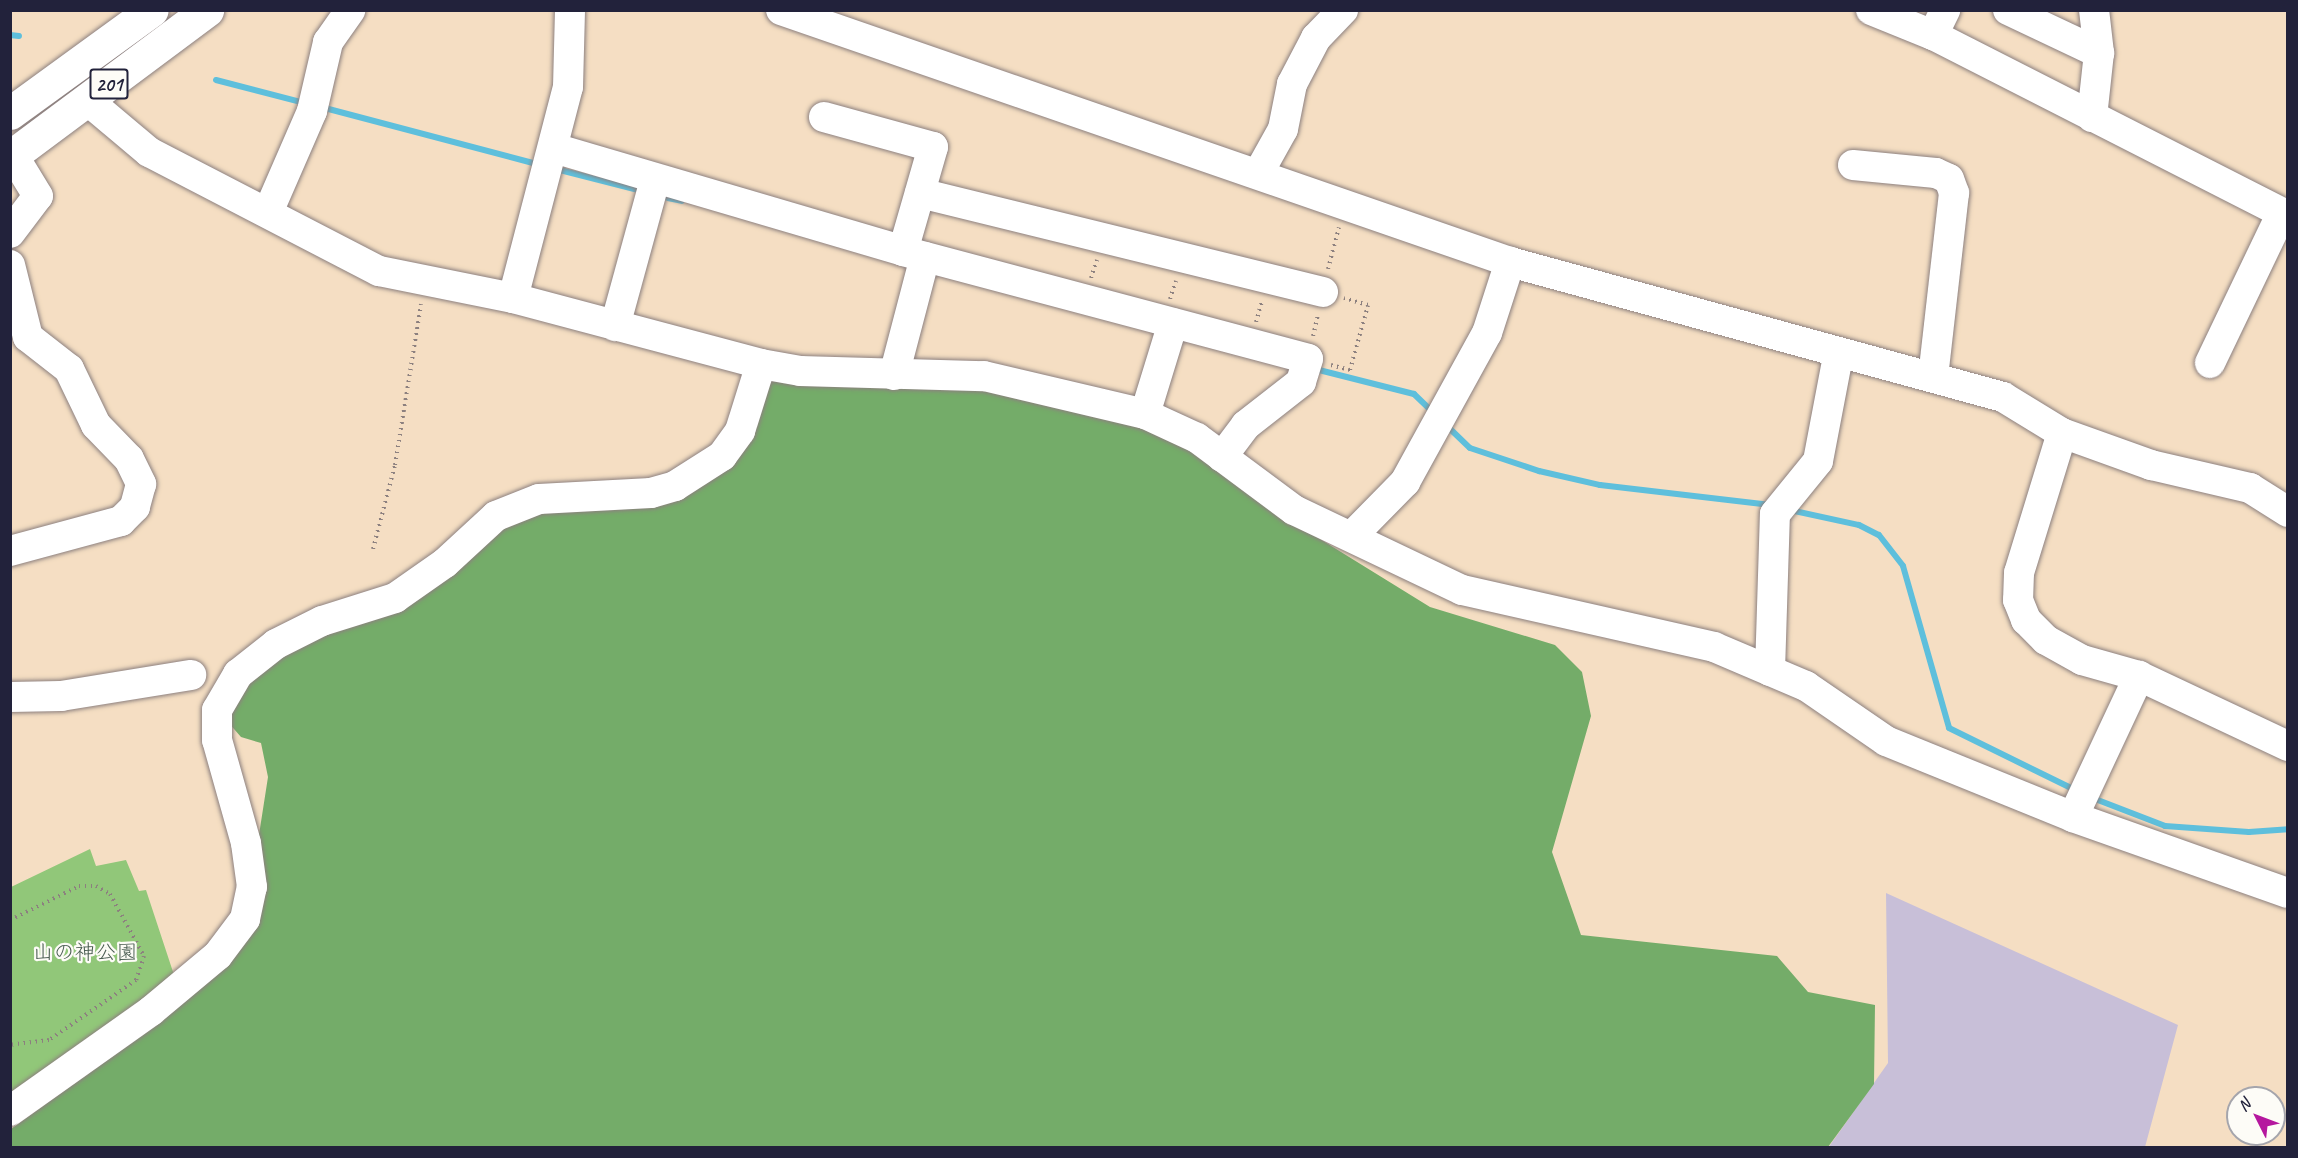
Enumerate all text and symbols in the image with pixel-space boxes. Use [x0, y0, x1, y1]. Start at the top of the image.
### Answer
road number: 201 [90, 67, 128, 101]
park label: 山の神公園 [33, 939, 137, 965]
north arrow [2226, 1086, 2286, 1146]
text: N [2233, 1095, 2255, 1116]

